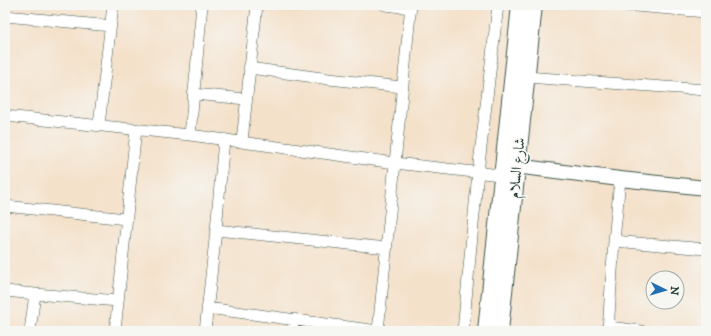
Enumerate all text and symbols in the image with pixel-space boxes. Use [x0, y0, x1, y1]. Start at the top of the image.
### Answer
street label: شارع السلام [504, 137, 533, 200]
north arrow [645, 270, 685, 310]
text: N [667, 286, 681, 296]

